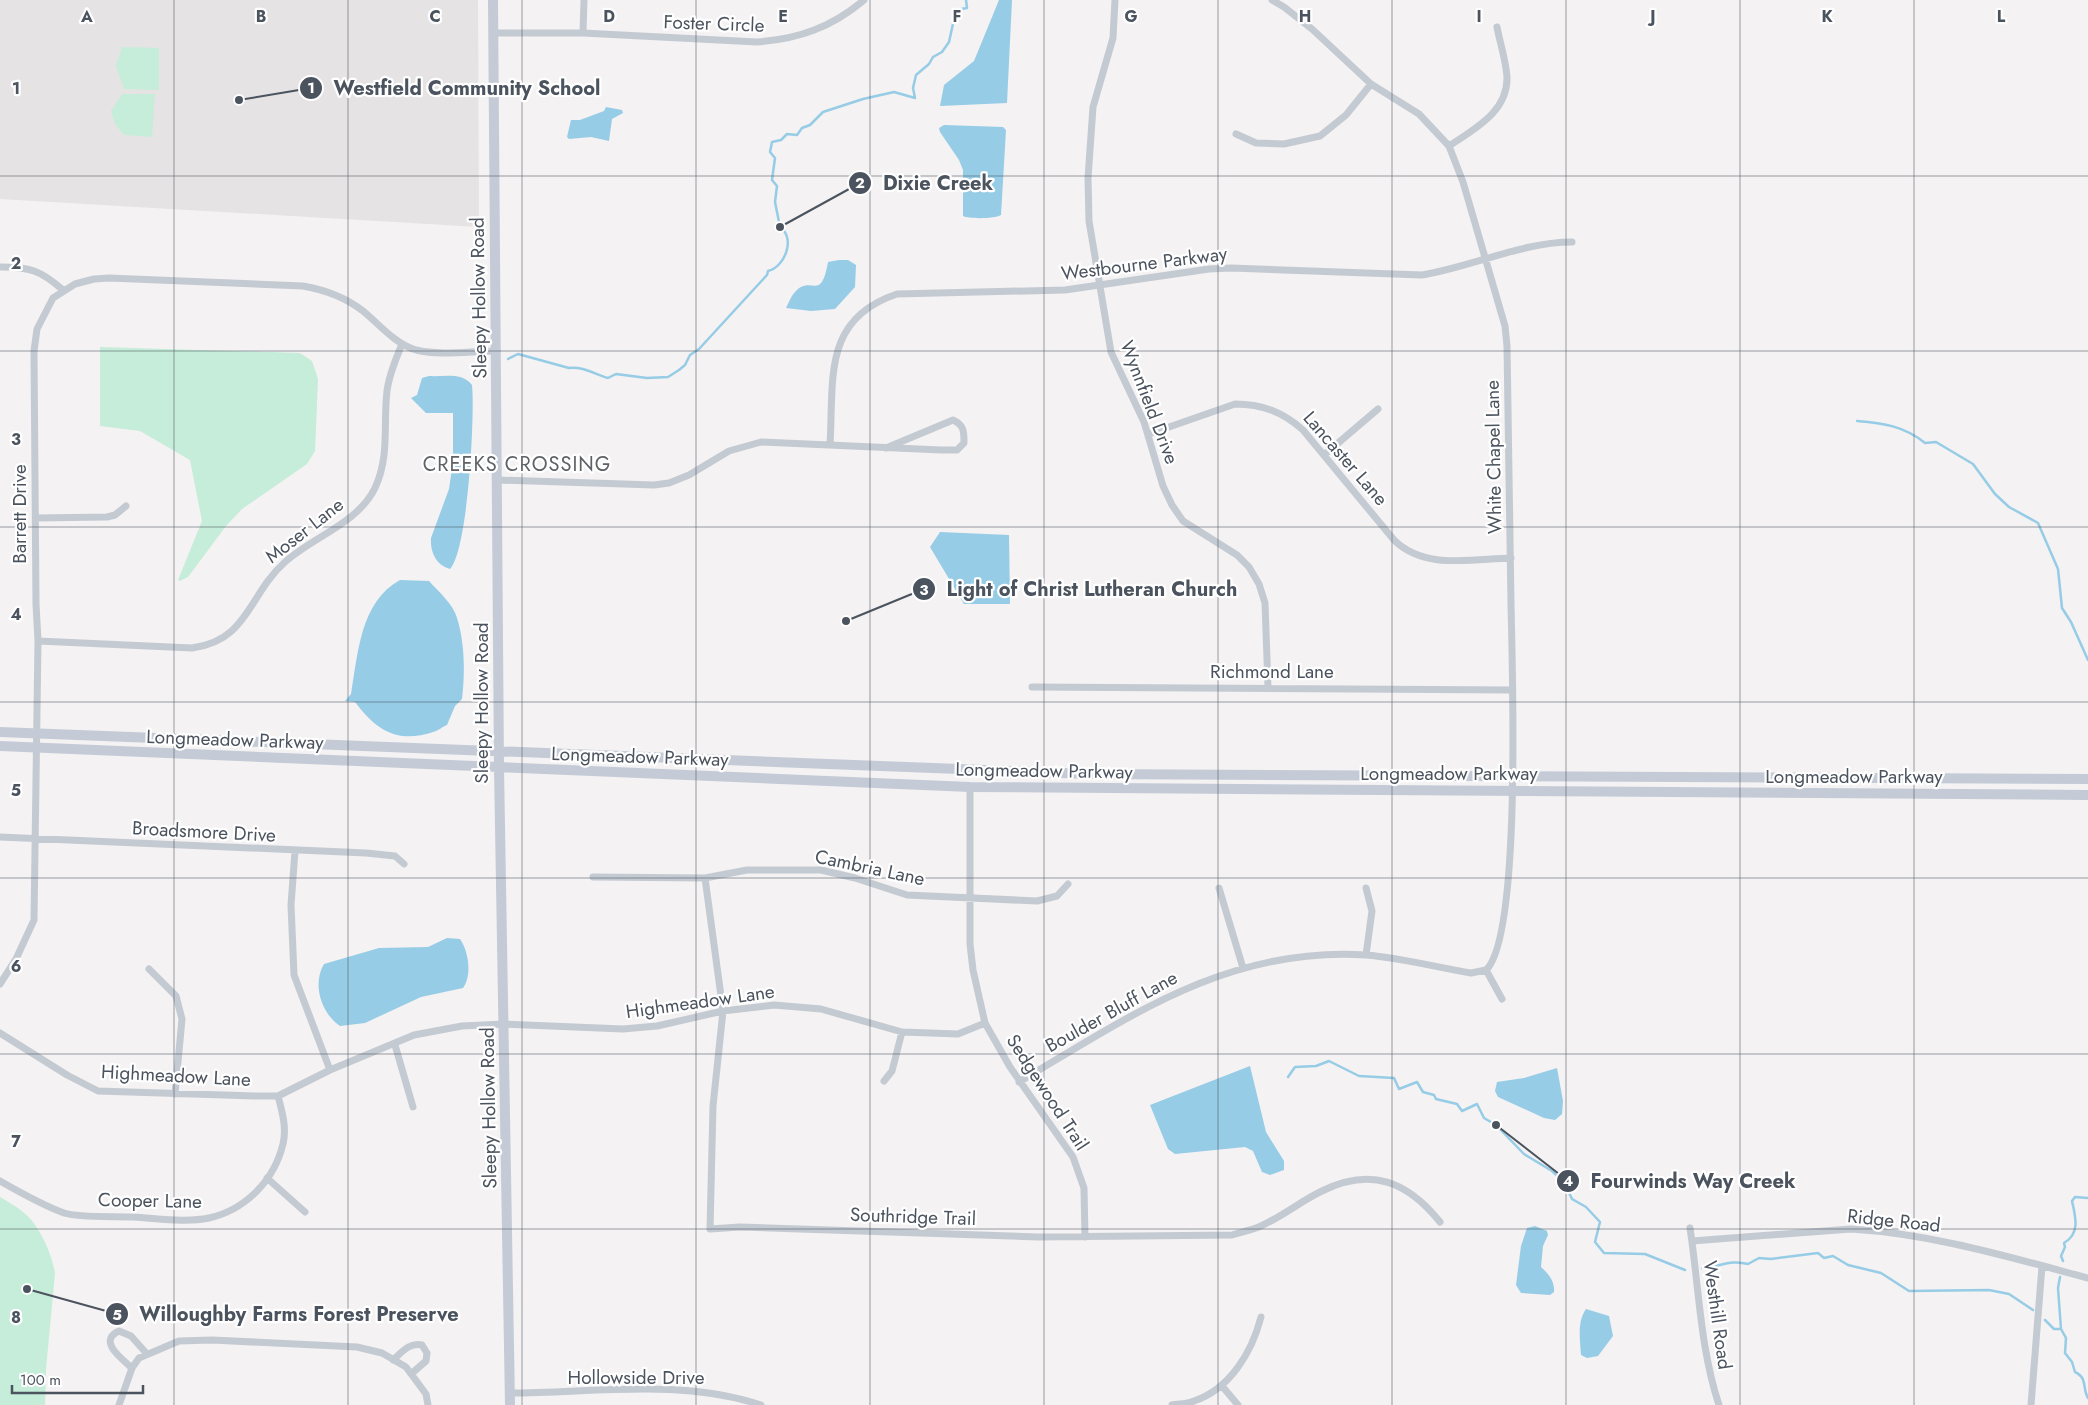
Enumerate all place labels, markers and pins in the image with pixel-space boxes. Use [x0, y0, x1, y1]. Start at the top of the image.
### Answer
callout: Westfield Community School [298, 71, 610, 106]
callout: Dixie Creek [848, 165, 1003, 200]
callout: Light of Christ Lutheran Church [911, 572, 1247, 607]
callout: Fourwinds Way Creek [1556, 1163, 1806, 1198]
callout: Willoughby Farms Forest Preserve [104, 1297, 469, 1332]

